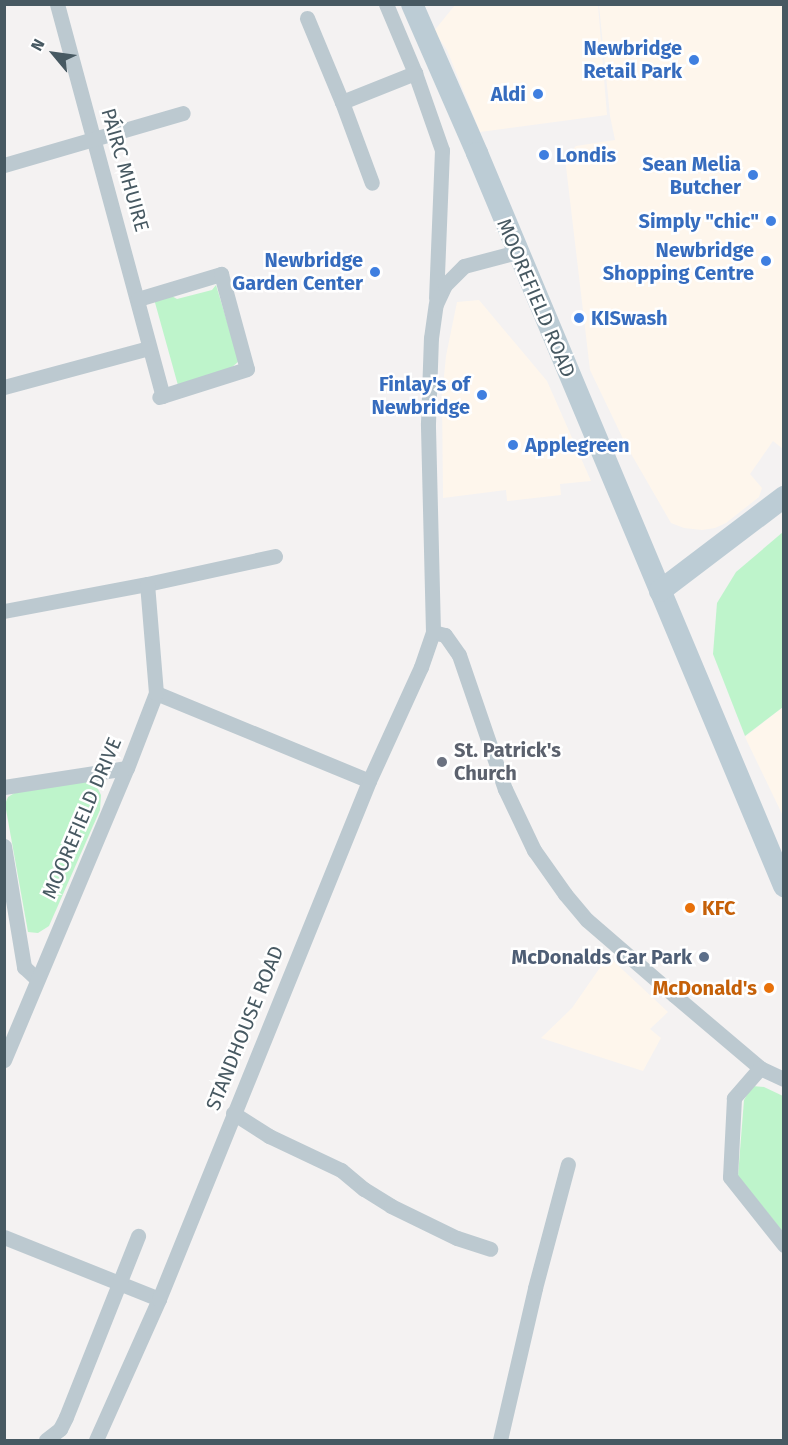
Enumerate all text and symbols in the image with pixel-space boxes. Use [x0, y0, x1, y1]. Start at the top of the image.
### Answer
north arrow [24, 24, 84, 84]
text: N [27, 36, 49, 54]
place label: Newbridge Retail Park [583, 36, 682, 83]
marker: Newbridge Retail Park [687, 53, 701, 67]
place label: Aldi [491, 82, 526, 106]
marker: Aldi [531, 87, 545, 101]
street label: PÁIRC MHUIRE [96, 106, 154, 234]
place label: Londis [556, 143, 616, 167]
marker: Londis [537, 148, 551, 162]
place label: Sean Melia Butcher [642, 152, 741, 199]
marker: Sean Melia Butcher [746, 168, 760, 182]
place label: Simply "chic" [639, 209, 759, 233]
marker: Simply "chic" [764, 214, 778, 228]
street label: MOOREFIELD ROAD [492, 215, 580, 381]
place label: Newbridge Shopping Centre [603, 238, 754, 285]
place label: Newbridge Garden Center [232, 248, 363, 295]
marker: Newbridge Shopping Centre [759, 254, 773, 268]
marker: Newbridge Garden Center [368, 265, 382, 279]
place label: KISwash [591, 306, 668, 330]
marker: KISwash [572, 311, 586, 325]
place label: Finlay's of Newbridge [372, 372, 470, 419]
marker: Finlay's of Newbridge [475, 388, 489, 402]
place label: Applegreen [525, 433, 630, 457]
marker: Applegreen [506, 438, 520, 452]
street label: MOOREFIELD DRIVE [37, 734, 127, 902]
place label: St. Patrick's Church [454, 738, 561, 785]
marker: St. Patrick's Church [435, 755, 449, 769]
place label: KFC [702, 896, 736, 920]
marker: KFC [683, 901, 697, 915]
street label: STANDHOUSE ROAD [201, 942, 289, 1114]
place label: McDonalds Car Park [511, 945, 692, 969]
marker: McDonalds Car Park [697, 950, 711, 964]
place label: McDonald's [653, 976, 757, 1000]
marker: McDonald's [762, 981, 776, 995]

